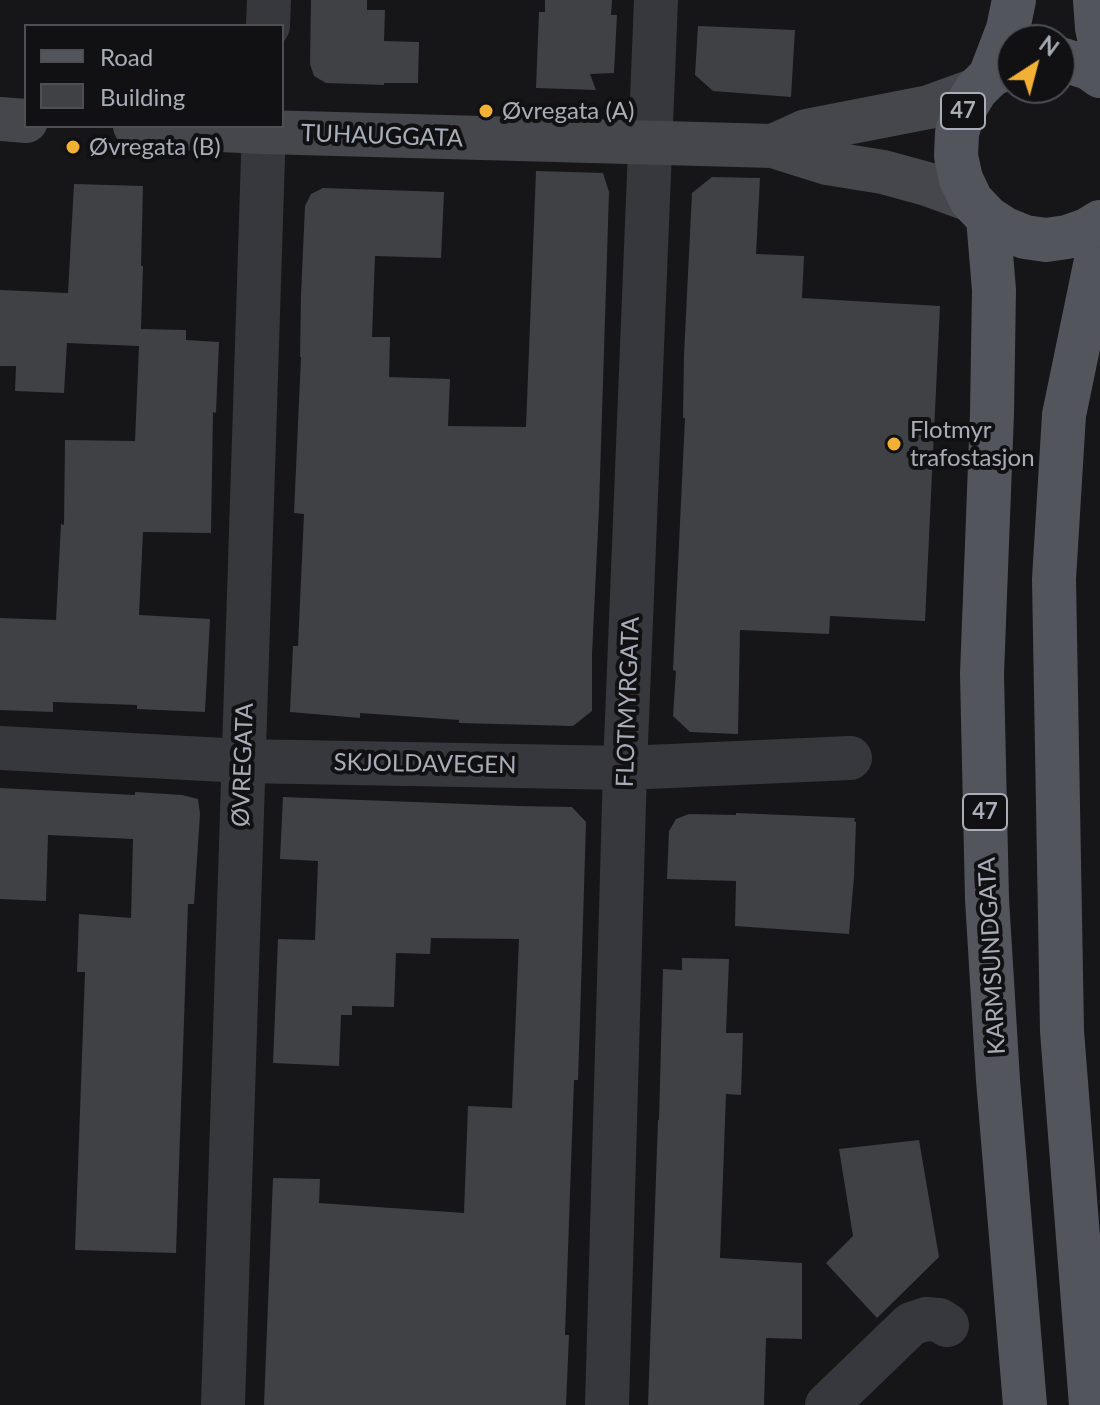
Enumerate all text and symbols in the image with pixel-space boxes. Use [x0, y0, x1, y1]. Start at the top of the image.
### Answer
legend [24, 24, 284, 128]
north arrow [996, 24, 1076, 104]
text: N [1034, 30, 1064, 62]
text: Road [100, 42, 153, 71]
text: Building [100, 82, 185, 111]
road number: 47 [941, 93, 985, 129]
place label: Øvregata (A) [502, 97, 634, 125]
marker: Øvregata (A) [477, 102, 495, 120]
street label: TUHAUGGATA [301, 119, 463, 153]
place label: Øvregata (B) [89, 133, 221, 161]
marker: Øvregata (B) [64, 138, 82, 156]
place label: Flotmyr trafostasjon [910, 416, 1035, 472]
marker: Flotmyr trafostasjon [885, 435, 903, 453]
street label: FLOTMYRGATA [611, 616, 645, 788]
street label: ØVREGATA [226, 702, 260, 828]
street label: SKJOLDAVEGEN [333, 748, 517, 780]
road number: 47 [963, 794, 1007, 830]
street label: KARMSUNDGATA [972, 857, 1012, 1055]

